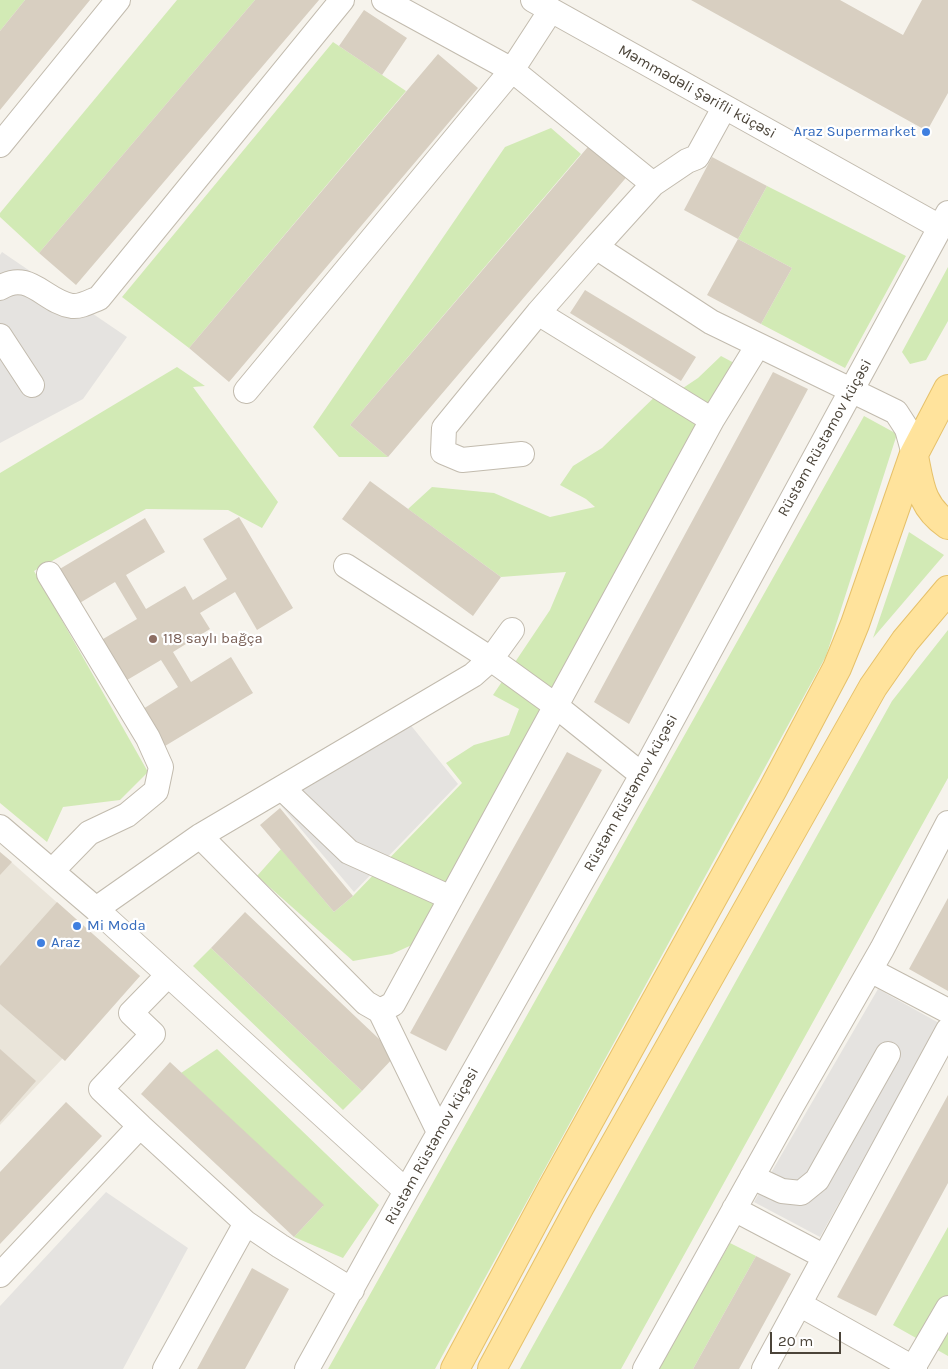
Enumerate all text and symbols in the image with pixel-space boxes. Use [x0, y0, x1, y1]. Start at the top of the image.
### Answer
street label: Məmmədəli Şərifli küçəsi [615, 41, 779, 143]
place label: Araz Supermarket [793, 123, 916, 141]
marker: Araz Supermarket [920, 126, 932, 138]
street label: Rüstəm Rüstəmov küçəsi [774, 356, 876, 520]
place label: 118 saylı bağça [163, 630, 263, 648]
marker: 118 saylı bağça [147, 633, 159, 645]
street label: Rüstəm Rüstəmov küçəsi [580, 711, 682, 875]
place label: Mi Moda [87, 917, 146, 935]
marker: Mi Moda [71, 920, 83, 932]
place label: Araz [51, 934, 80, 952]
marker: Araz [35, 937, 47, 949]
street label: Rüstəm Rüstəmov küçəsi [381, 1064, 483, 1228]
scale bar [773, 1322, 844, 1354]
text: 20 m [778, 1332, 813, 1350]

